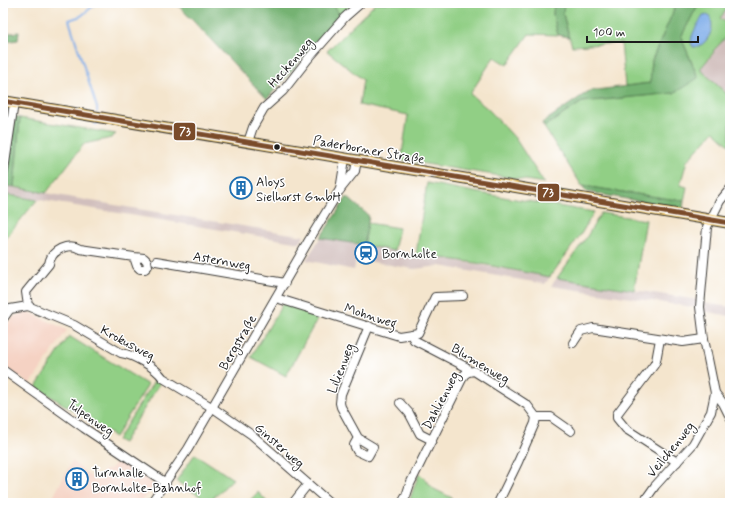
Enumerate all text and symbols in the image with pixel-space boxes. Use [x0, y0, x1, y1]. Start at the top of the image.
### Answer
scale bar [587, 18, 698, 44]
text: 100 m [593, 25, 625, 41]
street label: Heckenweg [265, 34, 318, 92]
line badge: 73 [173, 122, 196, 141]
text: 73 [179, 125, 191, 139]
street label: Paderborner Straße [312, 132, 426, 169]
unlabelled marker [272, 142, 282, 152]
place label: Aloys Sielhorst GmbH [256, 174, 341, 206]
building icon: Aloys Sielhorst GmbH [228, 175, 254, 201]
line badge: 73 [537, 183, 560, 202]
text: 73 [542, 186, 554, 200]
station icon: Bornholte [353, 240, 379, 266]
place label: Bornholte [382, 246, 437, 263]
street label: Asternweg [192, 248, 252, 275]
street label: Mohnweg [341, 300, 399, 335]
street label: Bergstraße [216, 312, 262, 374]
street label: Krokusweg [97, 322, 157, 365]
street label: Blumenweg [447, 340, 513, 389]
street label: Lilienweg [324, 341, 360, 396]
street label: Dahlienweg [419, 368, 465, 433]
street label: Tulpenweg [63, 396, 117, 442]
street label: Veilchenweg [643, 418, 700, 482]
street label: Ginsterweg [250, 420, 308, 473]
place label: Turnhalle Bornholte-Bahnhof [92, 465, 202, 497]
building icon: Turnhalle Bornholte-Bahnhof [64, 466, 90, 492]

